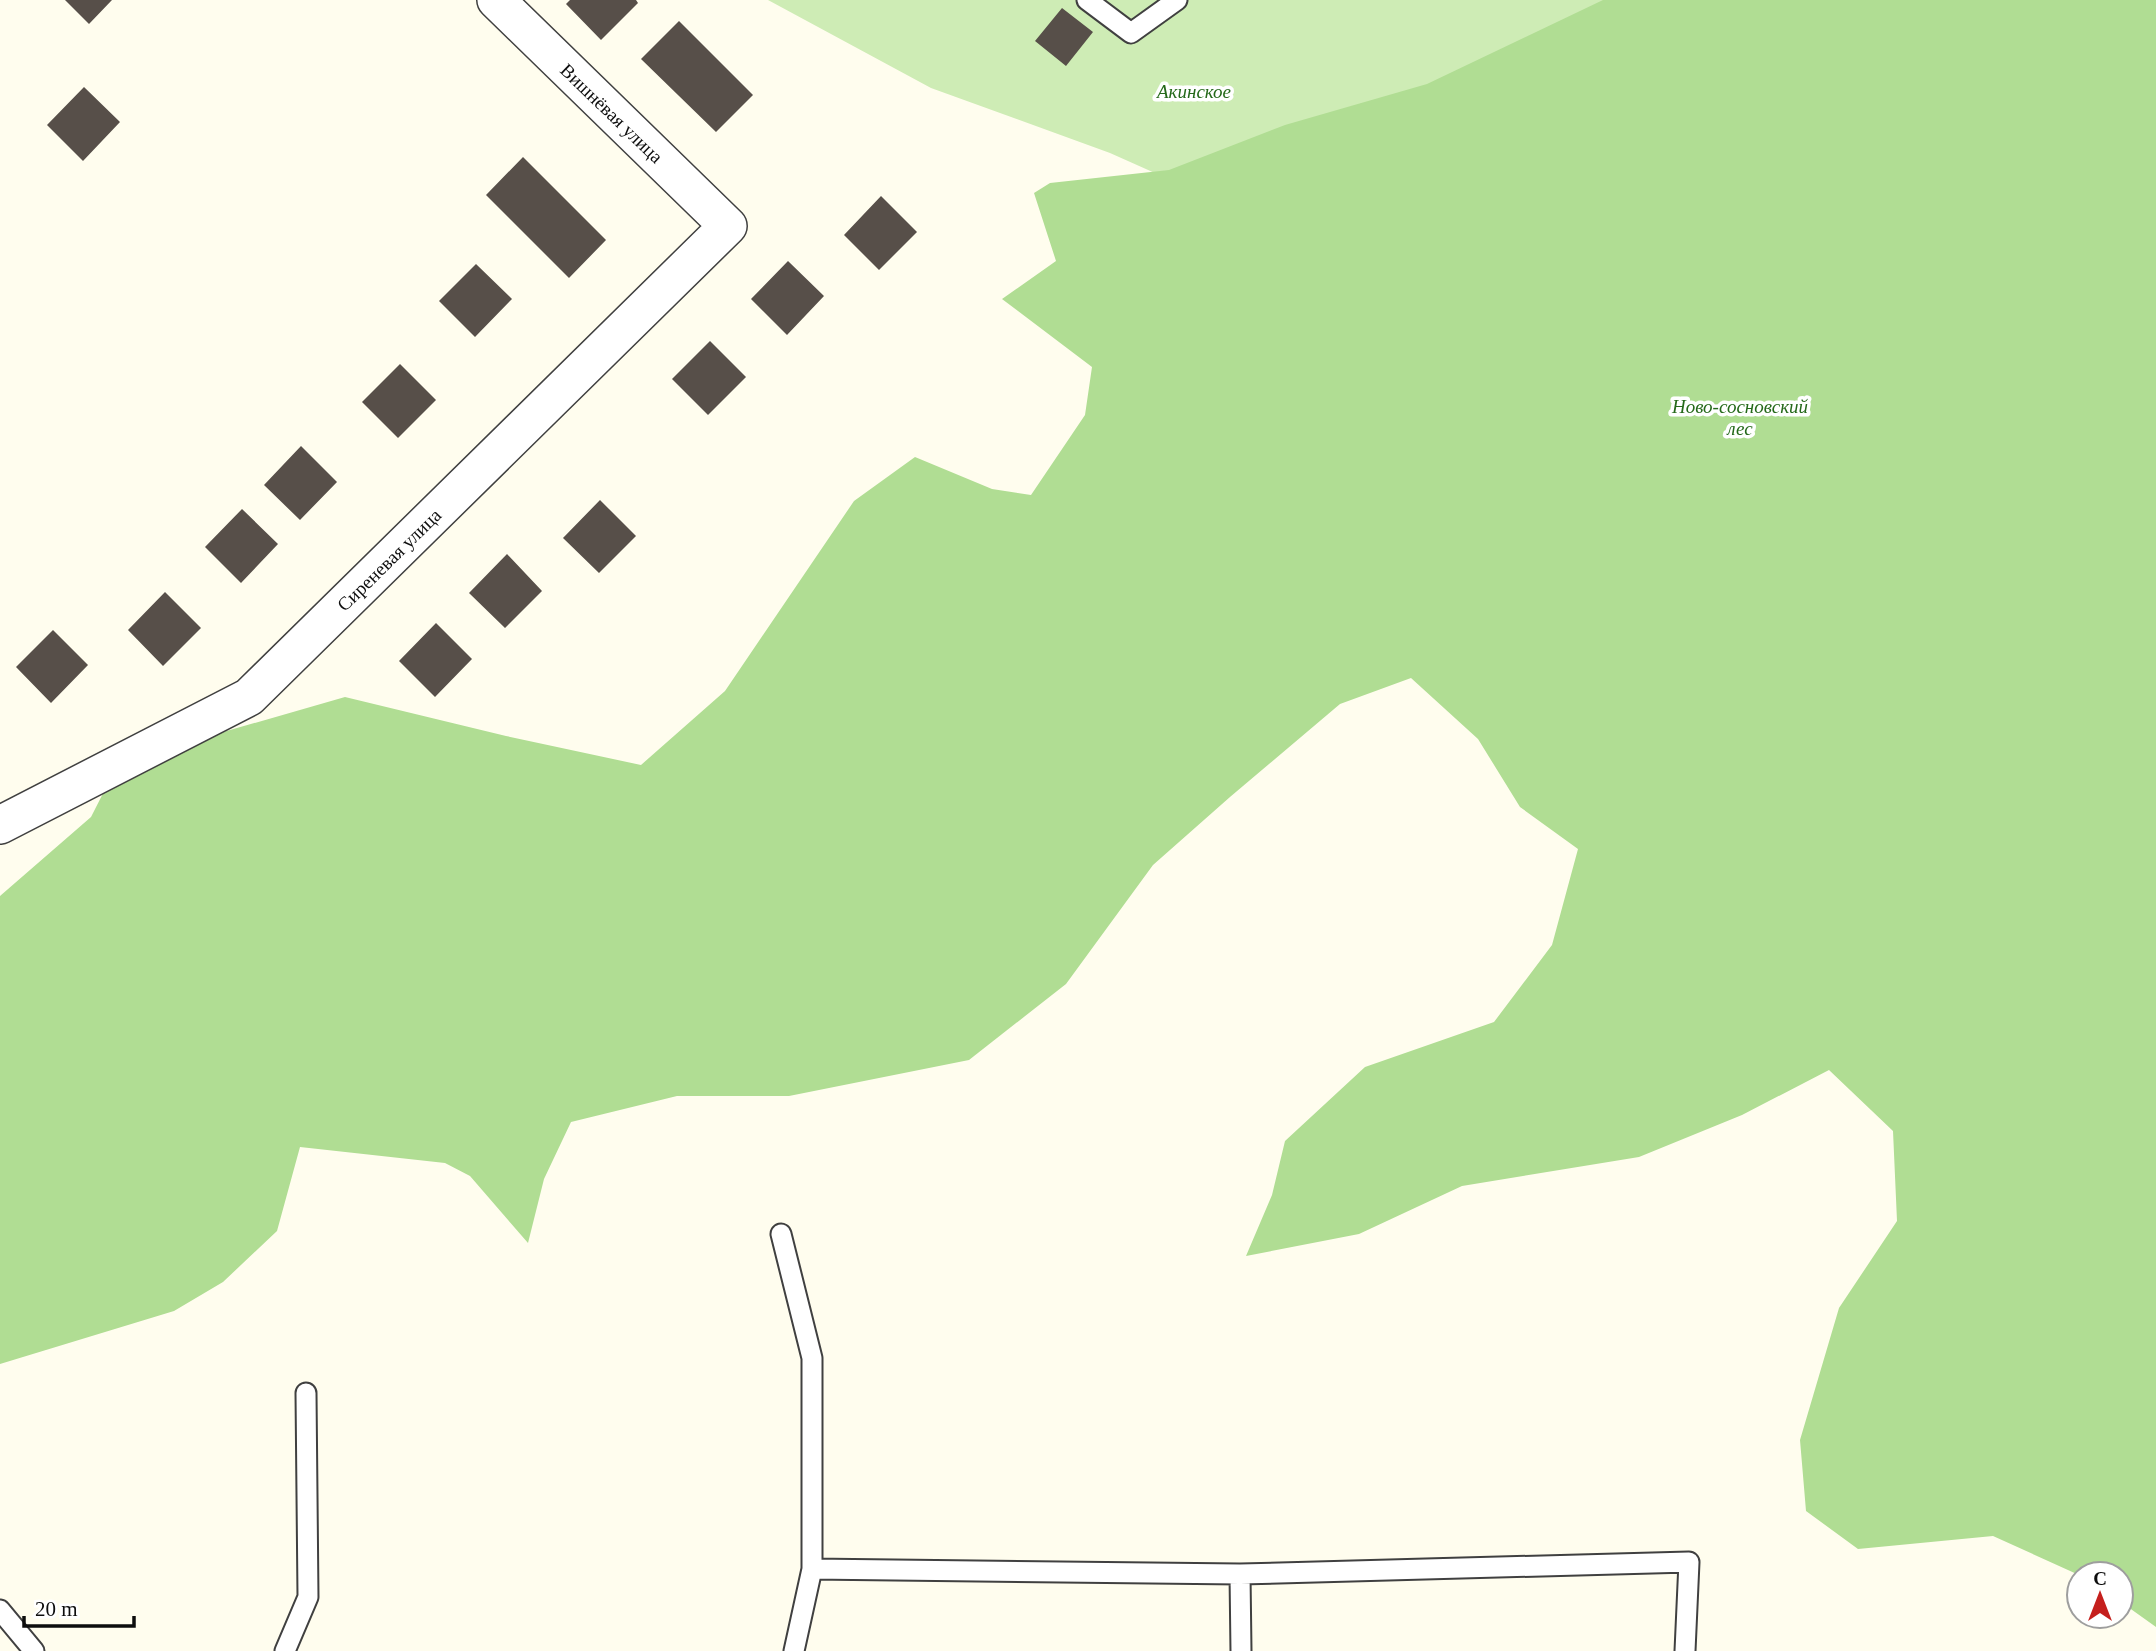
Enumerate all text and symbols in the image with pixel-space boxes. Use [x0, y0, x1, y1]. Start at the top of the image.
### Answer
street label: Вишнёвая улица [556, 59, 667, 168]
park label: Акинское [1155, 81, 1231, 102]
park label: Ново-сосновский лес [1671, 396, 1809, 439]
street label: Сиреневая улица [333, 504, 446, 615]
north arrow [2065, 1560, 2135, 1630]
text: С [2093, 1568, 2107, 1589]
scale bar [24, 1584, 135, 1628]
text: 20 m [35, 1597, 78, 1621]

